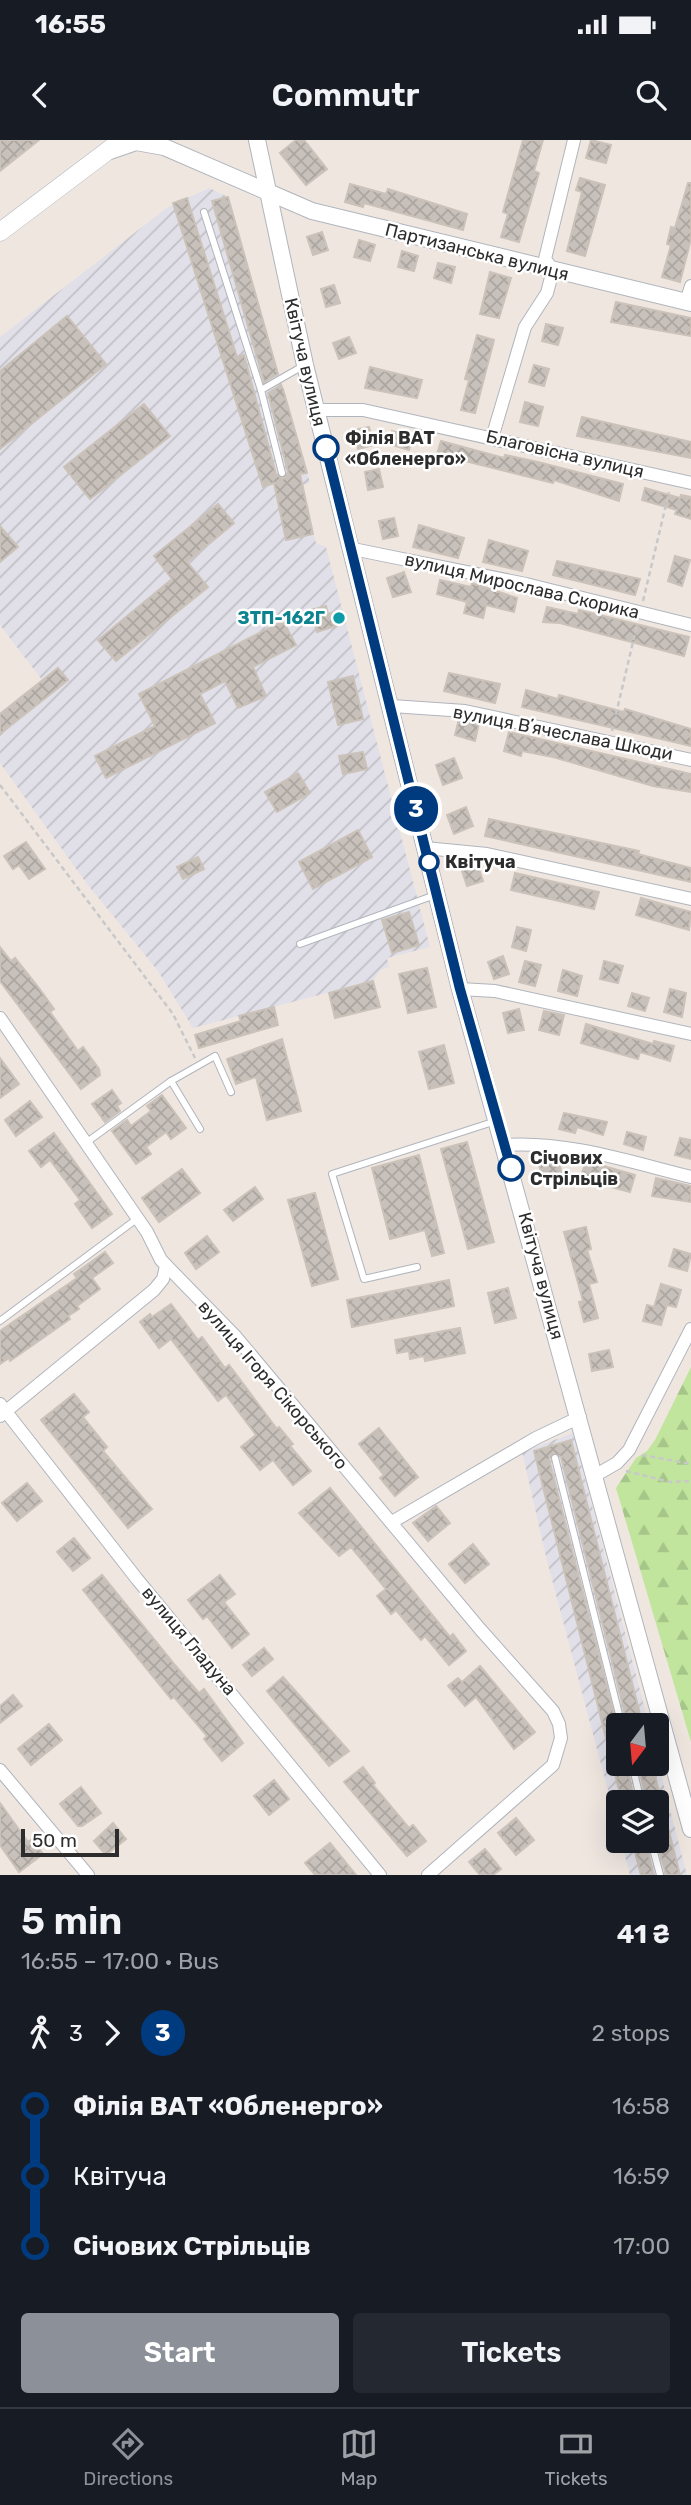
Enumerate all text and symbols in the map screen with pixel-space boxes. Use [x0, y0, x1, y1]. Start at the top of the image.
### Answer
text: 16:55 [35, 9, 106, 40]
icon: back [21, 76, 59, 114]
text: Commutr [271, 76, 420, 114]
icon: search [632, 76, 670, 114]
street label: Партизанська вулиця [383, 219, 571, 285]
street label: Квітуча вулиця [280, 296, 330, 428]
street label: Благовісна вулиця [484, 425, 646, 483]
place label: Філія ВАТ «Обленерго» [345, 427, 466, 470]
marker: Філія ВАТ «Обленерго» [313, 435, 339, 461]
street label: вулиця Мирослава Скорика [403, 548, 641, 624]
place label: ЗТП-162Г [238, 607, 325, 629]
marker: ЗТП-162Г [331, 610, 347, 626]
street label: вулиця Вʼячеслава Шкоди [451, 701, 675, 765]
line badge: 3 [393, 786, 439, 832]
text: 3 [408, 795, 424, 823]
place label: Квітуча [445, 851, 516, 873]
marker: Квітуча [419, 852, 439, 872]
place label: Січових Стрільців [530, 1147, 618, 1190]
marker: Січових Стрільців [498, 1155, 524, 1181]
street label: Квітуча вулиця [513, 1210, 569, 1342]
street label: вулиця Ігоря Сікорського [194, 1296, 352, 1474]
street label: вулиця Гладуна [137, 1582, 241, 1700]
north arrow [606, 1713, 668, 1776]
map controls [606, 1713, 669, 1853]
button: layers [606, 1790, 669, 1853]
scale bar [21, 1826, 119, 1858]
text: 50 m [32, 1829, 77, 1852]
text: 5 min [21, 1898, 122, 1944]
text: 41 ₴ [617, 1919, 670, 1950]
text: 16:55 – 17:00 · Bus [21, 1947, 219, 1975]
icon: walk [21, 2014, 59, 2052]
icon: forward [93, 2014, 131, 2052]
text: 3 [69, 2019, 83, 2047]
text: 3 [155, 2019, 171, 2047]
text: 2 stops [592, 2019, 670, 2047]
text: Філія ВАТ «Обленерго» [73, 2091, 383, 2122]
text: 16:58 [612, 2092, 670, 2120]
text: Квітуча [73, 2161, 167, 2192]
text: 16:59 [613, 2162, 670, 2190]
text: Січових Стрільців [73, 2231, 311, 2262]
text: 17:00 [613, 2232, 670, 2260]
button: Start [21, 2313, 339, 2393]
button: Tickets [353, 2313, 670, 2393]
tab: Directions [83, 2425, 173, 2490]
tab: Map [340, 2425, 378, 2490]
tab: Tickets [545, 2425, 608, 2490]

